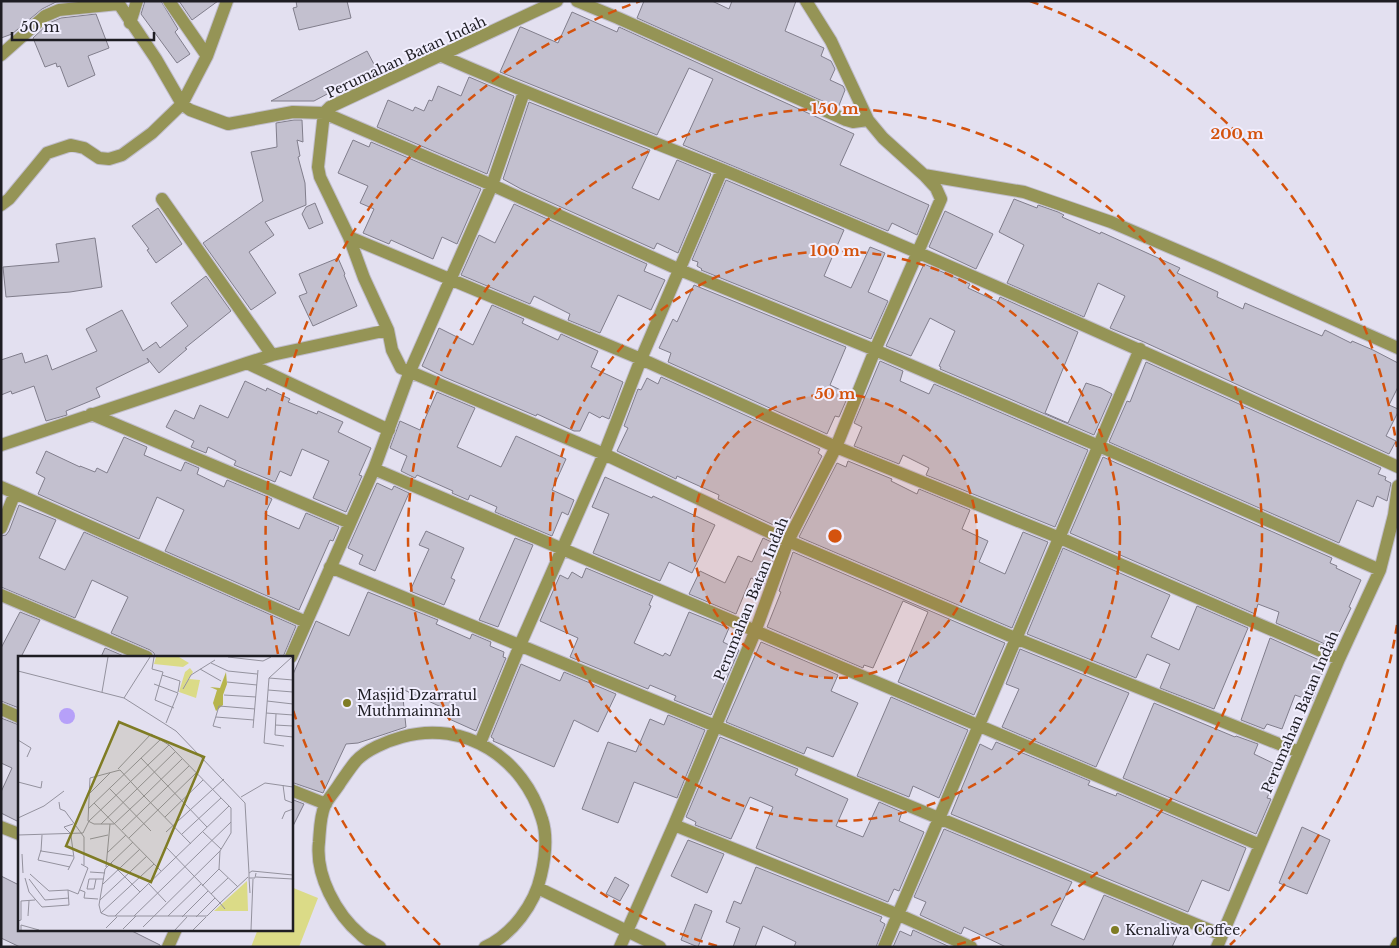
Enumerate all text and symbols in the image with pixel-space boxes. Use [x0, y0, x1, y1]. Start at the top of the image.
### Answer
scale bar [12, 10, 155, 42]
street label: Perumahan Batan Indah [323, 12, 489, 102]
text: 50 m [20, 17, 60, 36]
text: 150 m [811, 99, 859, 118]
text: 200 m [1211, 124, 1264, 143]
text: 100 m [810, 241, 860, 260]
text: 50 m [815, 384, 856, 403]
street label: Perumahan Batan Indah [710, 514, 792, 683]
centre of rings [826, 527, 844, 545]
street label: Perumahan Batan Indah [1258, 628, 1343, 796]
inset map [18, 656, 292, 930]
place label: Masjid Dzarratul Muthmainnah [357, 686, 477, 720]
marker: Masjid Dzarratul Muthmainnah [341, 697, 353, 709]
place label: Kenaliwa Coffee [1125, 921, 1240, 939]
marker: Kenaliwa Coffee [1109, 924, 1121, 936]

